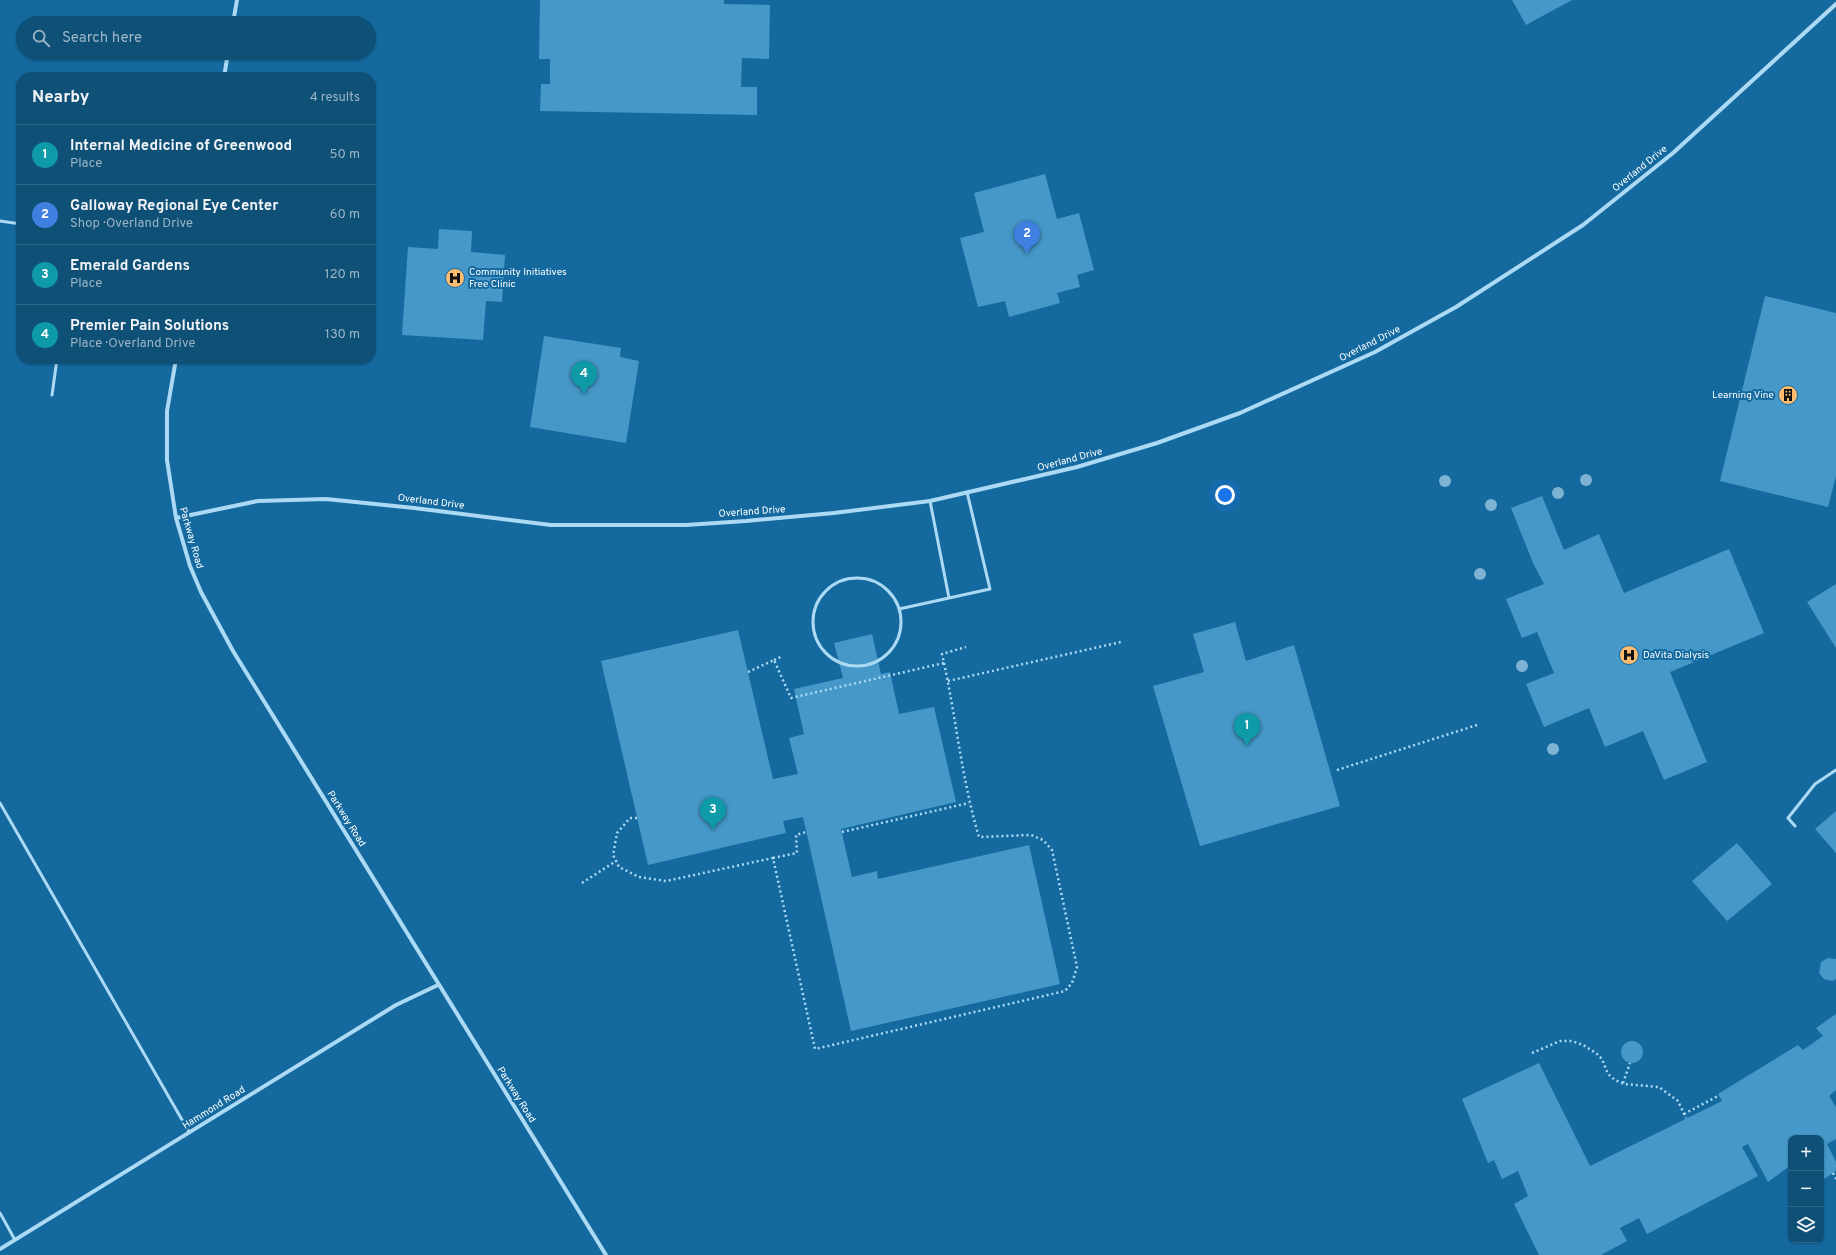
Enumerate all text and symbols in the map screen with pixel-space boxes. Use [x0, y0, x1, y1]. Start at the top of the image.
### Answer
search box [16, 16, 376, 60]
icon: search [30, 27, 52, 49]
text: Search here [62, 29, 142, 48]
text: Nearby [32, 87, 89, 109]
text: 4 results [310, 90, 360, 106]
text: Internal Medicine of Greenwood [70, 137, 292, 156]
street label: Overland Drive [1610, 143, 1670, 195]
text: 1 [42, 147, 48, 163]
text: 50 m [330, 147, 360, 163]
text: Place [70, 156, 102, 172]
text: Galloway Regional Eye Center [70, 197, 278, 216]
text: 2 [41, 207, 49, 223]
text: 60 m [330, 207, 360, 223]
text: Shop · Overland Drive [70, 216, 193, 232]
pin: 2 [1014, 221, 1040, 254]
text: Emerald Gardens [70, 257, 190, 276]
place label: Community Initiatives Free Clinic [469, 266, 567, 291]
text: 3 [41, 267, 49, 283]
text: 120 m [325, 267, 360, 283]
hospital icon: Community Initiatives Free Clinic [444, 267, 466, 289]
text: Place [70, 276, 102, 292]
text: Premier Pain Solutions [70, 317, 229, 336]
street label: Overland Drive [1337, 323, 1403, 365]
text: 4 [41, 327, 49, 343]
text: 130 m [325, 327, 360, 343]
text: Place · Overland Drive [70, 336, 196, 352]
pin: 4 [571, 361, 597, 394]
building icon: Learning Vine [1777, 384, 1799, 406]
place label: Learning Vine [1712, 389, 1774, 402]
street label: Overland Drive [1036, 445, 1104, 475]
your location [1215, 485, 1235, 505]
street label: Overland Drive [397, 491, 465, 513]
street label: Overland Drive [718, 503, 786, 521]
street label: Parkway Road [176, 506, 206, 570]
hospital icon: DaVita Dialysis [1618, 644, 1640, 666]
place label: DaVita Dialysis [1643, 649, 1709, 662]
pin: 1 [1234, 713, 1260, 746]
street label: Parkway Road [324, 789, 368, 849]
pin: 3 [700, 797, 726, 830]
street label: Parkway Road [494, 1065, 538, 1125]
street label: Hammond Road [180, 1083, 248, 1133]
map controls [1788, 1135, 1824, 1243]
button: + [1788, 1135, 1824, 1171]
button: − [1788, 1171, 1824, 1207]
button: layers [1788, 1207, 1824, 1243]

